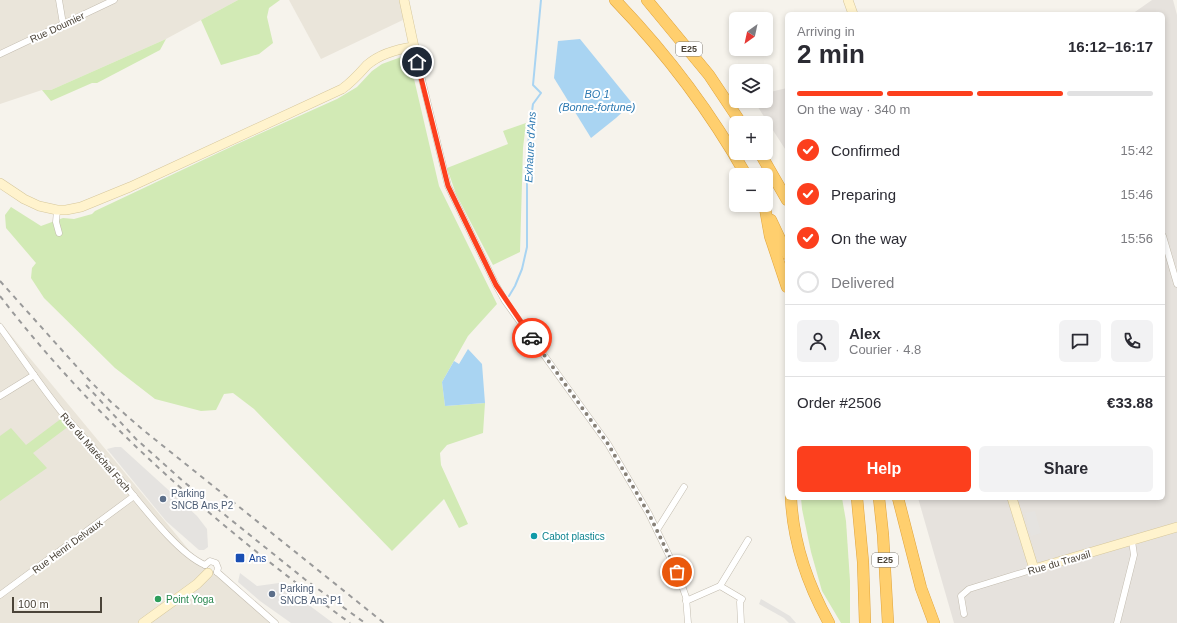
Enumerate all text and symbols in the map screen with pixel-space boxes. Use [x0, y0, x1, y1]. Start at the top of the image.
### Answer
street label: Rue Doumier [28, 10, 87, 45]
north arrow [729, 12, 773, 56]
map controls [729, 12, 773, 212]
text: Arriving in [797, 24, 855, 39]
text: 16:12–16:17 [1068, 38, 1153, 55]
text: 2 min [797, 39, 865, 69]
road number: E25 [676, 42, 702, 56]
pin [400, 45, 434, 79]
icon: home [406, 51, 428, 73]
button: layers [729, 64, 773, 108]
water label: BO 1 (Bonne-fortune) [558, 88, 636, 113]
text: On the way · 340 m [797, 102, 910, 117]
water label: Exhaure d'Ans [522, 111, 538, 183]
button: + [729, 116, 773, 160]
icon: check [797, 139, 819, 161]
text: Confirmed [831, 142, 900, 159]
text: 15:42 [1120, 143, 1153, 158]
button: − [729, 168, 773, 212]
icon: check [797, 183, 819, 205]
text: Preparing [831, 186, 896, 203]
text: 15:46 [1120, 187, 1153, 202]
icon: check [797, 227, 819, 249]
text: On the way [831, 230, 907, 247]
text: 15:56 [1120, 231, 1153, 246]
text: Delivered [831, 274, 894, 291]
courier [512, 318, 552, 358]
button: person [797, 320, 839, 362]
button: chat [1059, 320, 1101, 362]
button: phone [1111, 320, 1153, 362]
text: Alex [849, 325, 881, 342]
icon: car [521, 327, 543, 349]
text: Courier · 4.8 [849, 342, 921, 357]
text: Order #2506 [797, 394, 881, 411]
text: €33.88 [1107, 394, 1153, 411]
street label: Rue du Maréchal Foch [58, 411, 133, 494]
button: Help [797, 446, 971, 492]
button: Share [979, 446, 1153, 492]
place label: Parking SNCB Ans P2 [171, 488, 234, 511]
marker: Parking SNCB Ans P2 [158, 494, 168, 504]
street label: Rue Henri Delvaux [30, 517, 104, 576]
marker: Cabot plastics [529, 531, 539, 541]
place label: Cabot plastics [542, 531, 605, 542]
street label: Rue du Travail [1027, 548, 1092, 577]
marker: Ans [234, 552, 246, 564]
place label: Ans [249, 553, 266, 564]
road number: E25 [872, 553, 898, 567]
pin [660, 555, 694, 589]
icon: bag [666, 561, 688, 583]
place label: Parking SNCB Ans P1 [280, 583, 343, 606]
marker: Parking SNCB Ans P1 [267, 589, 277, 599]
marker: Point Yoga [153, 594, 163, 604]
place label: Point Yoga [166, 594, 214, 605]
scale bar [12, 595, 102, 614]
text: 100 m [18, 598, 49, 610]

